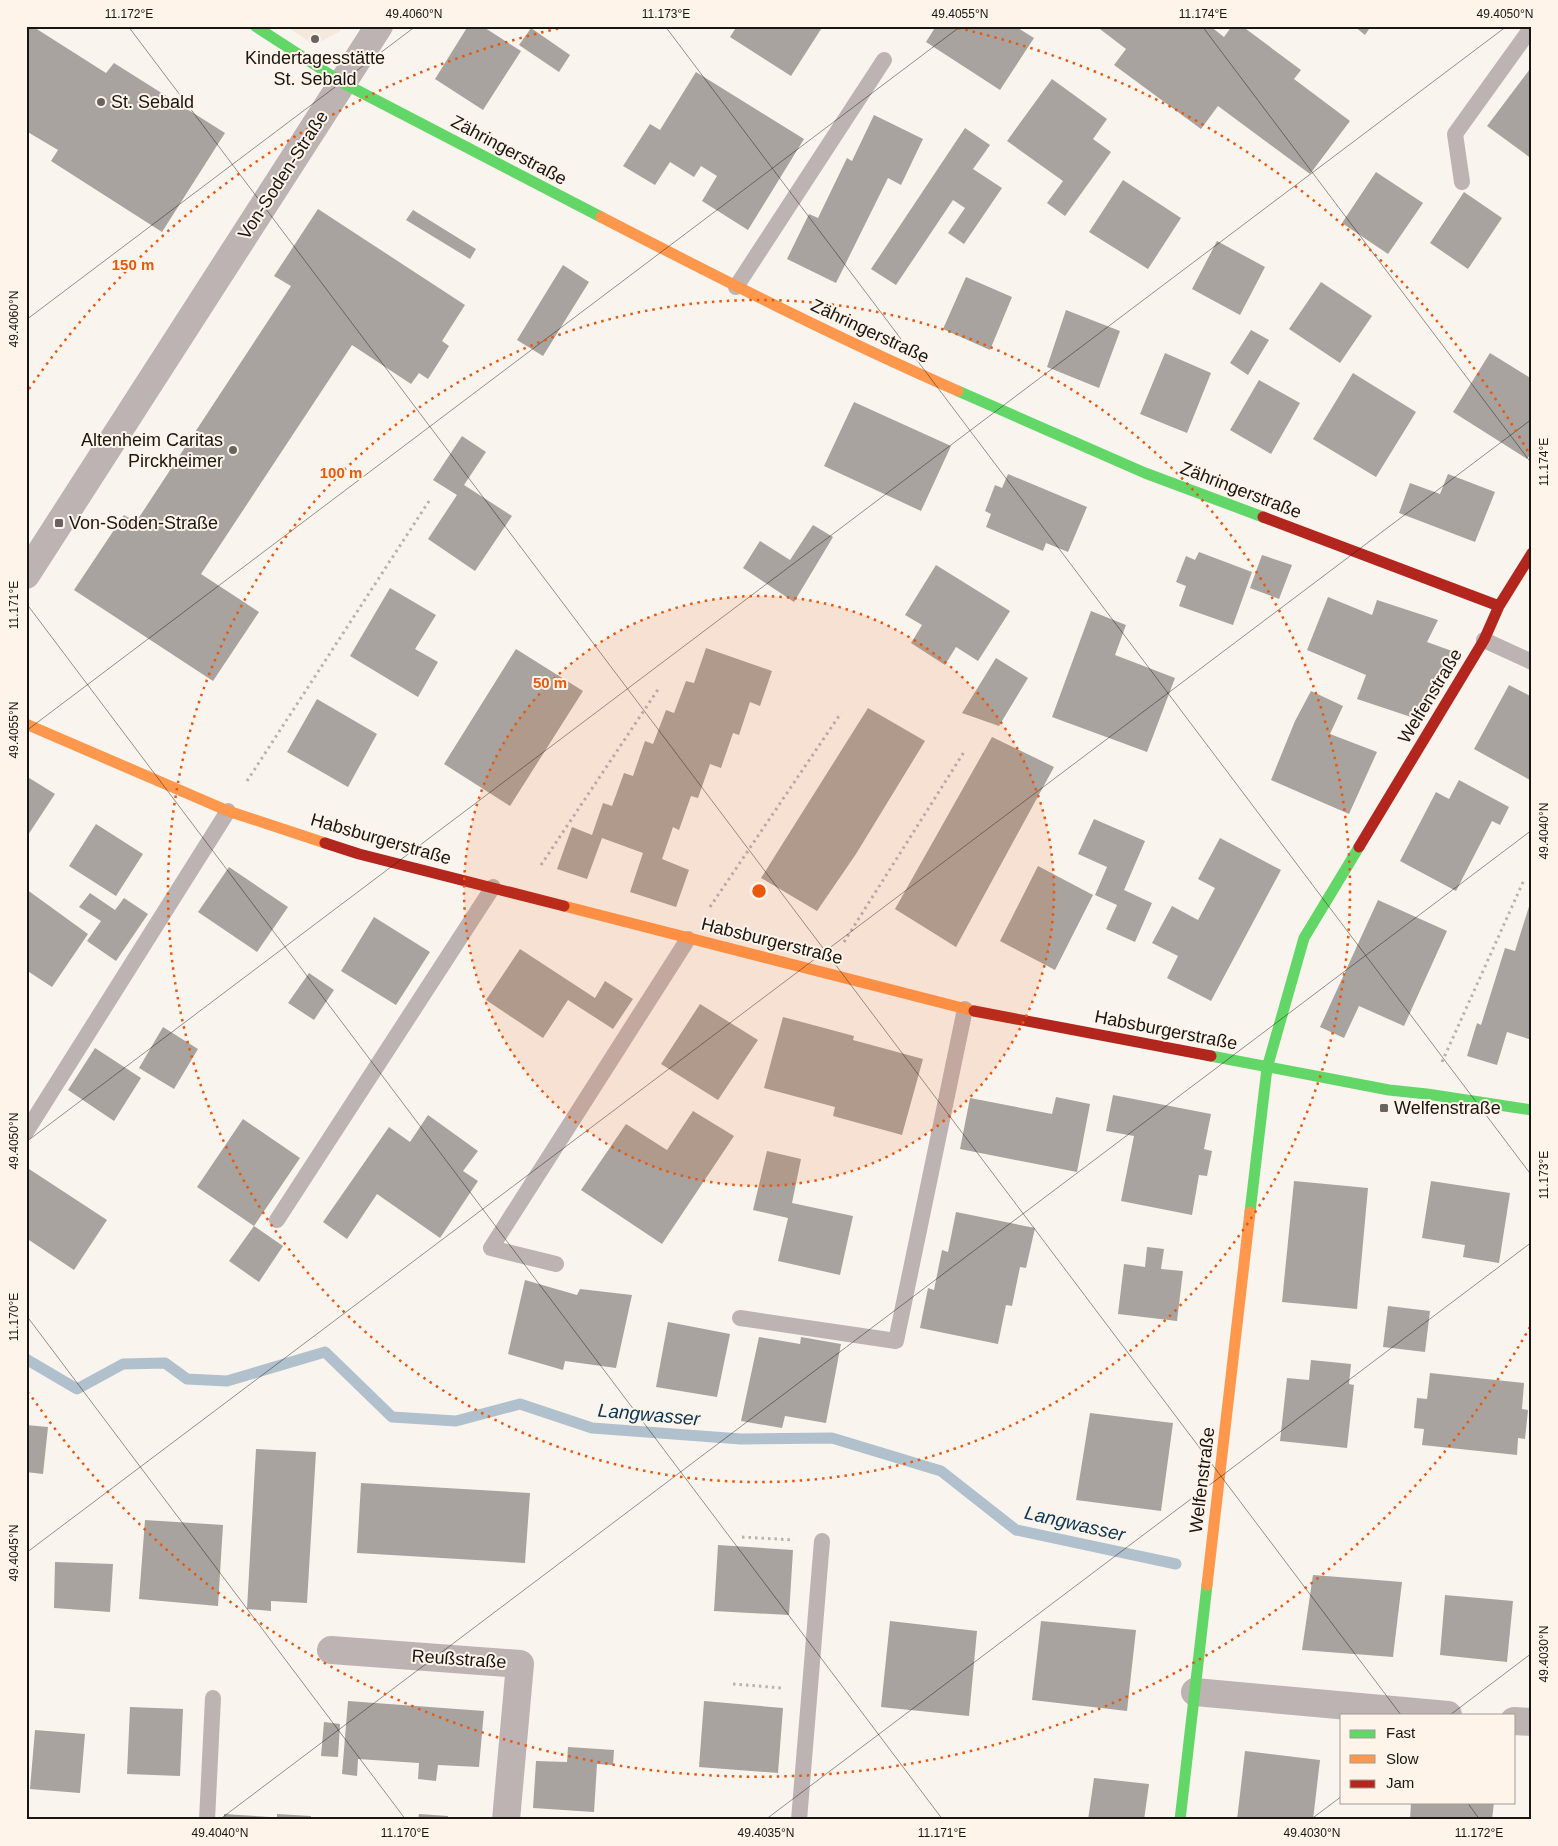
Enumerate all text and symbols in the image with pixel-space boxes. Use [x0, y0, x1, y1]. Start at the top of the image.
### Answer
text: 11.172°E [105, 7, 153, 21]
text: 49.4060°N [386, 7, 442, 21]
text: 11.173°E [642, 7, 690, 21]
text: 49.4055°N [932, 7, 988, 21]
text: 11.174°E [1179, 7, 1227, 21]
text: 49.4050°N [1477, 7, 1533, 21]
marker: Kindertagesstätte St. Sebald [309, 33, 321, 45]
place label: Kindertagesstätte St. Sebald [245, 48, 385, 89]
place label: St. Sebald [111, 92, 194, 112]
marker: St. Sebald [95, 96, 107, 108]
street label: Von-Soden-Straße [234, 107, 332, 243]
street label: Zähringerstraße [448, 111, 570, 189]
text: 150 m [112, 256, 154, 273]
text: 49.4060°N [7, 291, 21, 347]
street label: Zähringerstraße [808, 295, 932, 367]
place label: Altenheim Caritas Pirckheimer [81, 430, 223, 471]
text: 11.174°E [1537, 438, 1551, 486]
marker: Altenheim Caritas Pirckheimer [227, 444, 239, 456]
street label: Zähringerstraße [1178, 458, 1304, 522]
text: 100 m [320, 464, 362, 481]
place label: Von-Soden-Straße [69, 513, 218, 533]
marker: Von-Soden-Straße [53, 517, 65, 529]
text: 11.171°E [7, 581, 21, 629]
street label: Welfenstraße [1394, 645, 1466, 747]
text: 50 m [533, 674, 567, 691]
text: 49.4055°N [7, 702, 21, 758]
text: 49.4040°N [1537, 803, 1551, 859]
street label: Habsburgerstraße [309, 809, 453, 869]
centre of rings [750, 882, 768, 900]
street label: Habsburgerstraße [699, 914, 845, 968]
street label: Habsburgerstraße [1093, 1006, 1239, 1054]
place label: Welfenstraße [1394, 1098, 1501, 1118]
marker: Welfenstraße [1378, 1102, 1390, 1114]
text: 49.4050°N [7, 1113, 21, 1169]
text: 11.173°E [1537, 1151, 1551, 1199]
text: 11.170°E [7, 1293, 21, 1341]
water label: Langwasser [597, 1400, 702, 1429]
street label: Welfenstraße [1186, 1426, 1218, 1534]
water label: Langwasser [1023, 1502, 1128, 1545]
text: 49.4045°N [7, 1525, 21, 1581]
text: 49.4030°N [1537, 1626, 1551, 1682]
street label: Reußstraße [411, 1646, 507, 1672]
legend [1340, 1714, 1516, 1804]
text: Fast [1386, 1724, 1416, 1741]
text: Slow [1386, 1750, 1419, 1767]
text: Jam [1386, 1774, 1414, 1791]
text: 49.4040°N [192, 1826, 248, 1840]
text: 11.170°E [381, 1826, 429, 1840]
text: 49.4035°N [738, 1826, 794, 1840]
text: 11.171°E [918, 1826, 966, 1840]
text: 49.4030°N [1284, 1826, 1340, 1840]
text: 11.172°E [1455, 1826, 1503, 1840]

